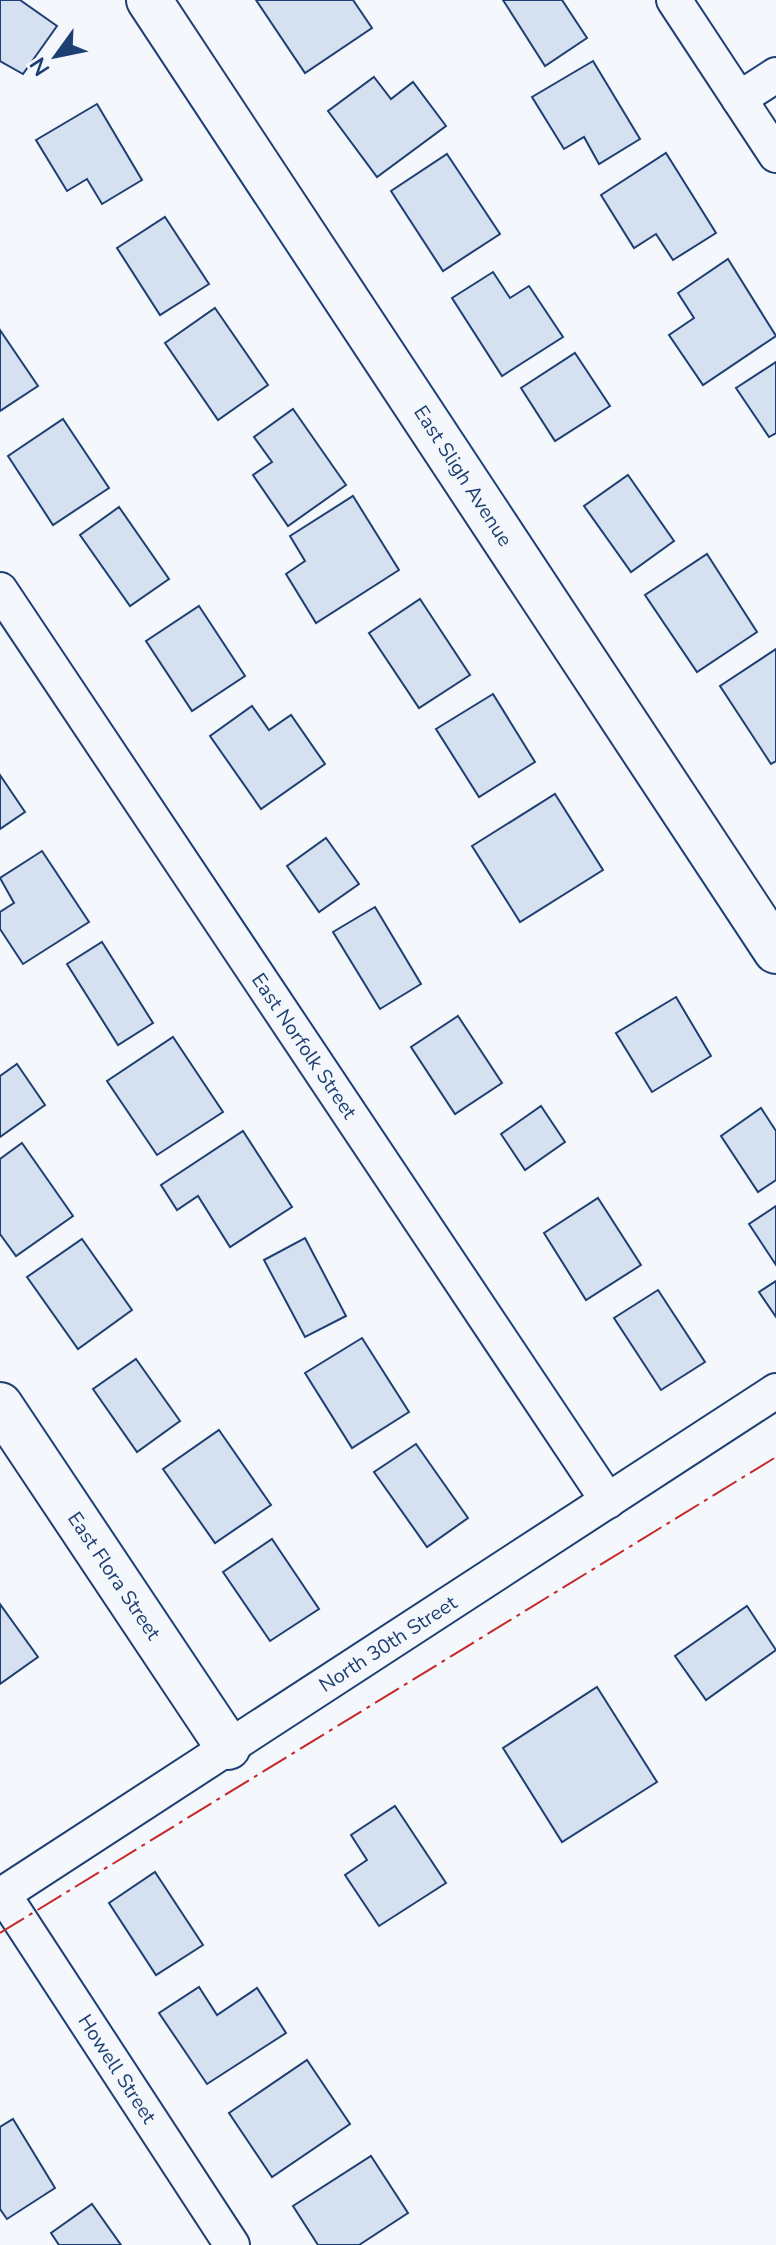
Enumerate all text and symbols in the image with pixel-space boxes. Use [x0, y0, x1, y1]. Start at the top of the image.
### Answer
north arrow [16, 16, 96, 96]
text: N [23, 51, 57, 81]
street label: East Sligh Avenue [407, 400, 519, 552]
street label: East Norfolk Street [245, 968, 363, 1125]
street label: East Flora Street [61, 1507, 167, 1646]
street label: North 30th Street [314, 1589, 463, 1699]
street label: Howell Street [72, 2009, 163, 2130]

